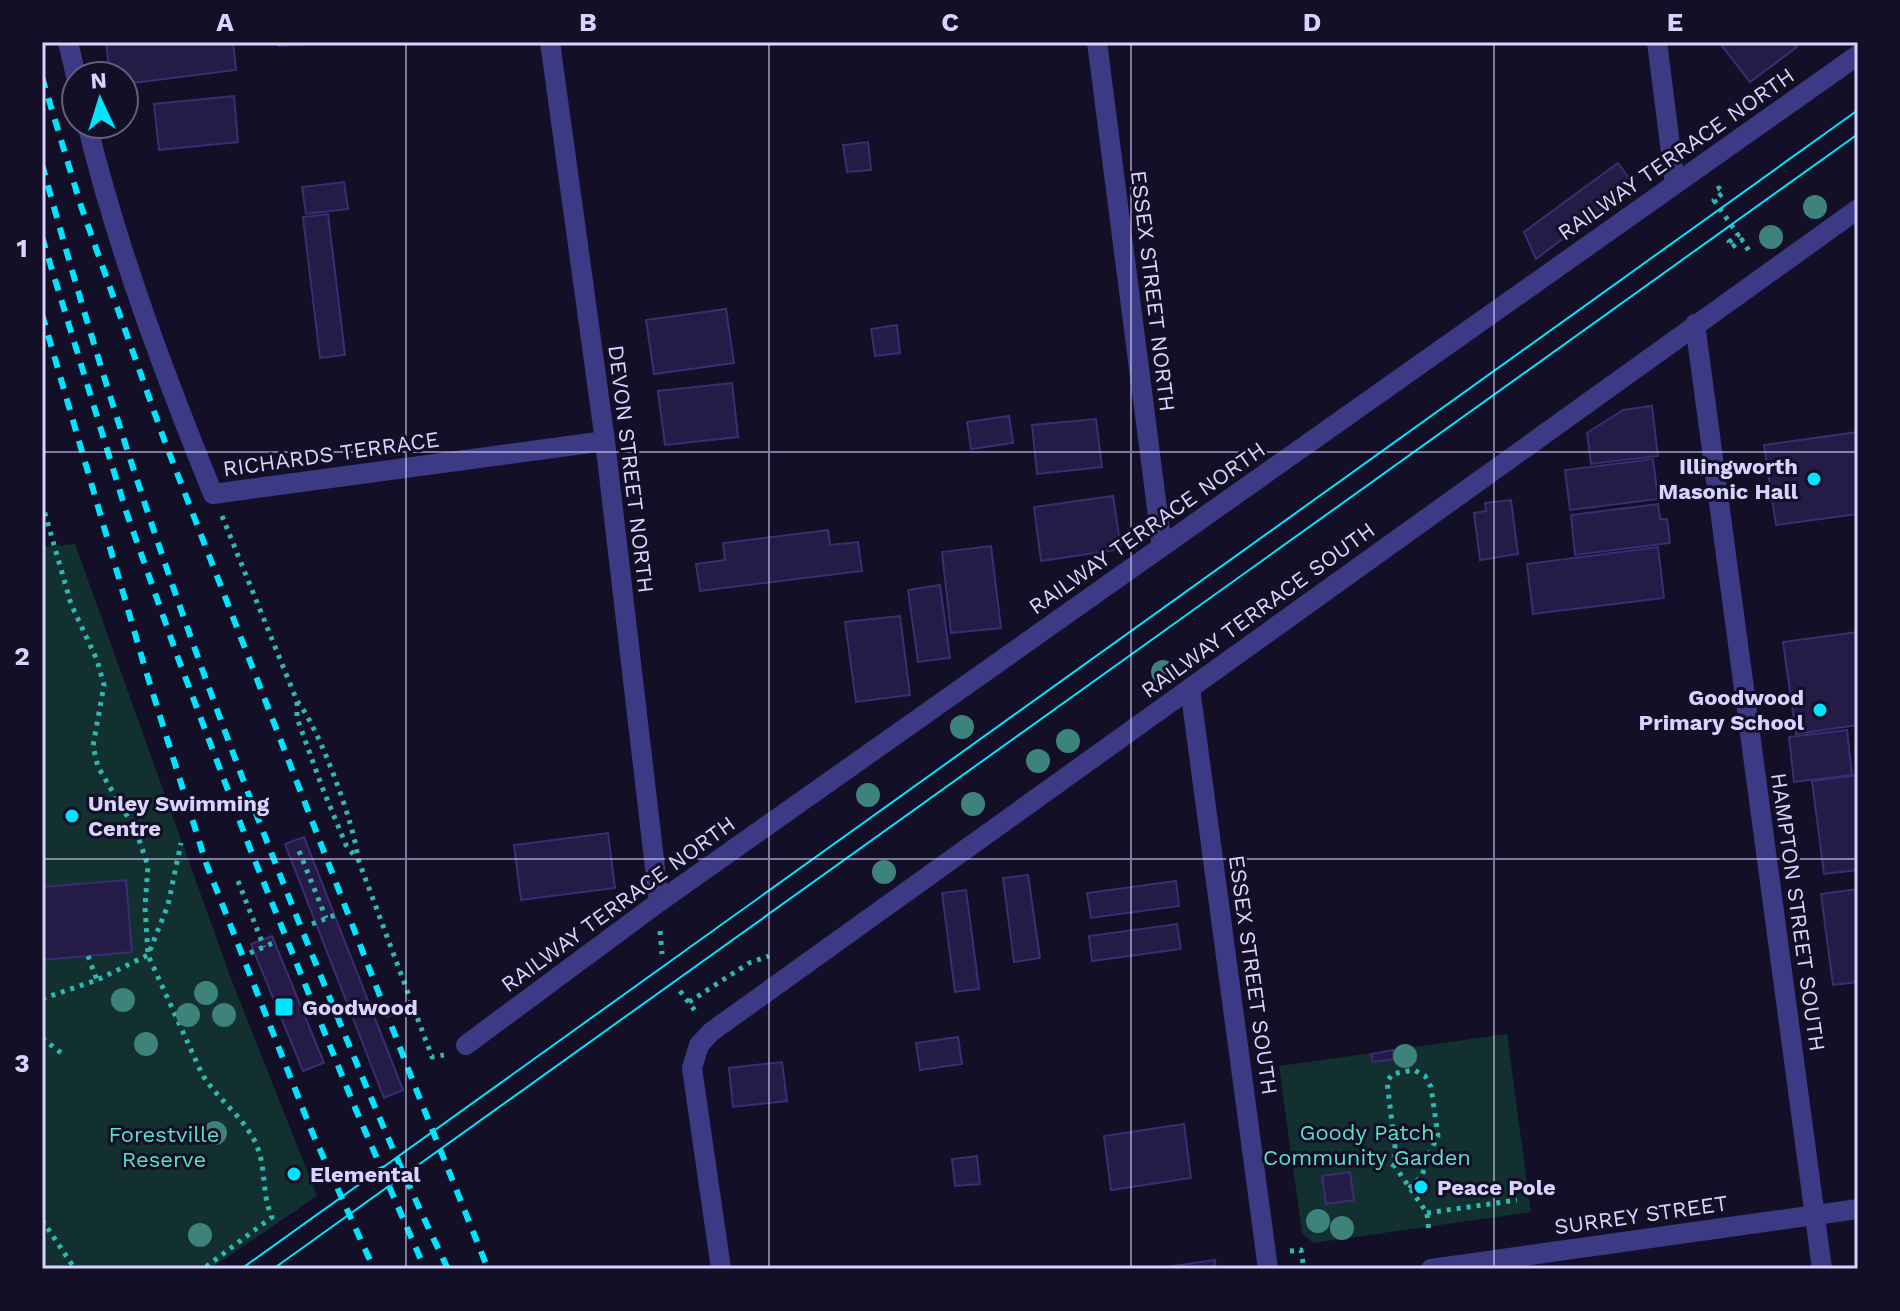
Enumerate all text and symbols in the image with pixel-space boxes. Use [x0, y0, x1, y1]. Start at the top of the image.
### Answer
text: A [216, 7, 234, 37]
text: B [579, 7, 597, 37]
text: C [941, 7, 959, 37]
text: D [1303, 7, 1321, 37]
text: E [1667, 7, 1683, 37]
north arrow [60, 60, 140, 140]
street label: RAILWAY TERRACE NORTH [1553, 63, 1799, 245]
text: N [90, 68, 108, 94]
street label: ESSEX STREET NORTH [1126, 169, 1180, 413]
text: 1 [16, 233, 28, 263]
street label: DEVON STREET NORTH [603, 344, 659, 594]
street label: RICHARDS TERRACE [221, 426, 441, 482]
street label: RAILWAY TERRACE NORTH [1024, 437, 1270, 619]
place label: Illingworth Masonic Hall [1658, 454, 1799, 504]
marker: Illingworth Masonic Hall [1805, 470, 1823, 488]
street label: RAILWAY TERRACE SOUTH [1137, 517, 1379, 703]
text: 2 [14, 641, 30, 671]
place label: Goodwood Primary School [1638, 685, 1805, 735]
marker: Goodwood Primary School [1811, 701, 1829, 719]
street label: HAMPTON STREET SOUTH [1766, 771, 1830, 1053]
place label: Unley Swimming Centre [88, 791, 270, 841]
marker: Unley Swimming Centre [63, 807, 81, 825]
street label: RAILWAY TERRACE NORTH [496, 811, 740, 997]
street label: ESSEX STREET SOUTH [1224, 853, 1282, 1097]
place label: Goodwood [302, 995, 418, 1020]
marker: Goodwood [273, 996, 295, 1018]
text: 3 [14, 1048, 30, 1078]
park label: Goody Patch Community Garden [1263, 1120, 1471, 1170]
park label: Forestville Reserve [109, 1122, 220, 1172]
place label: Elemental [310, 1162, 421, 1187]
marker: Elemental [285, 1165, 303, 1183]
place label: Peace Pole [1437, 1175, 1556, 1200]
marker: Peace Pole [1412, 1178, 1430, 1196]
street label: SURREY STREET [1553, 1190, 1729, 1240]

